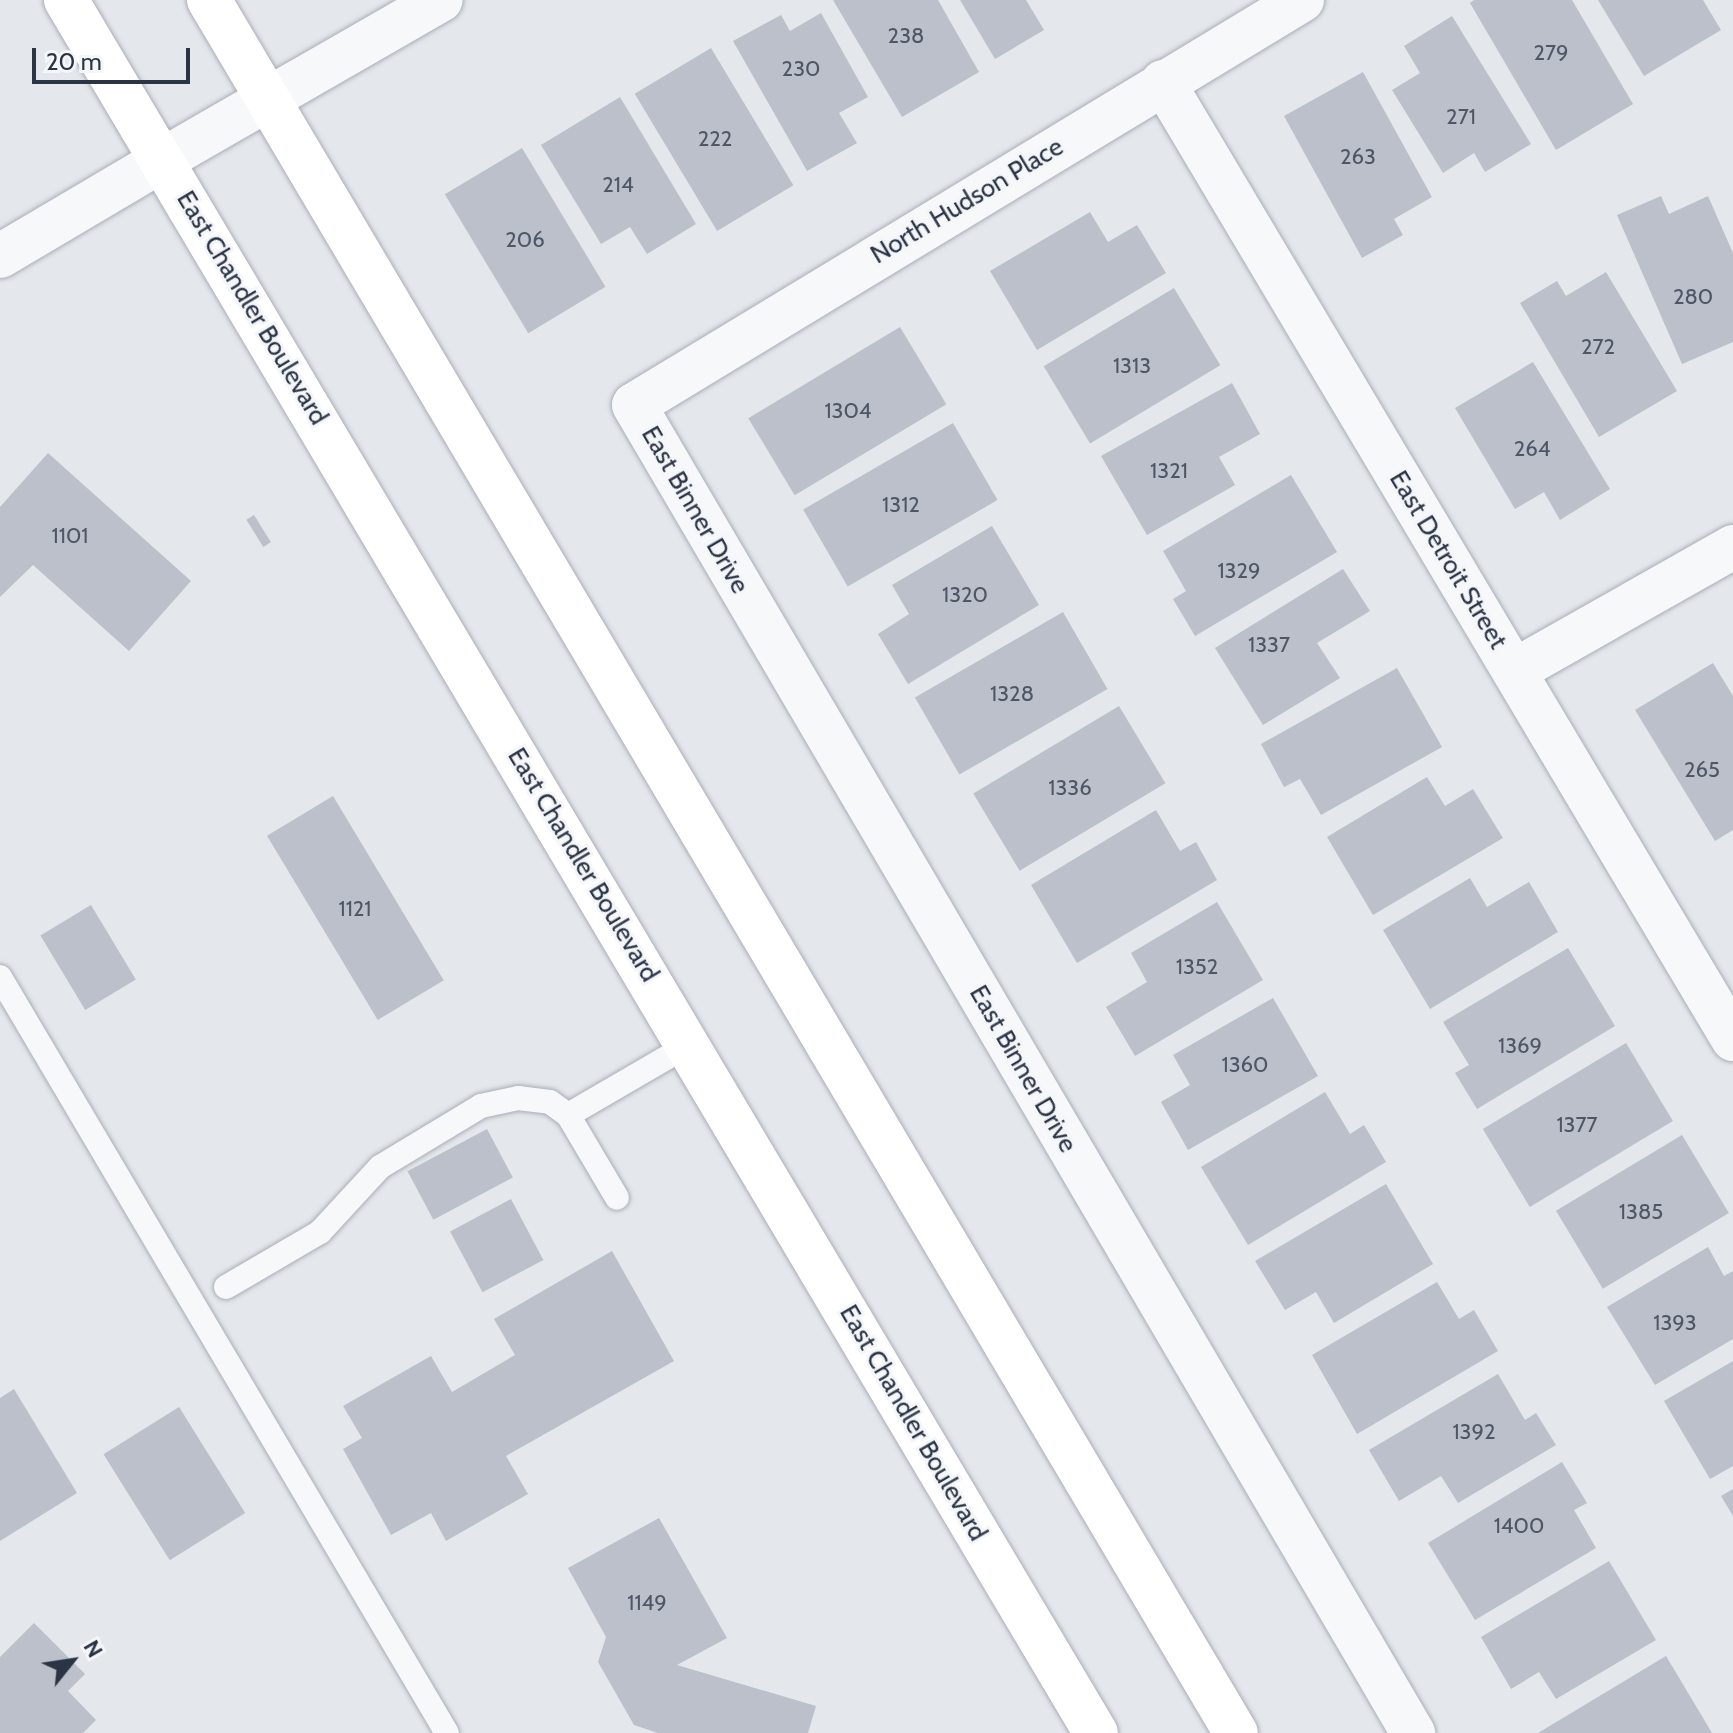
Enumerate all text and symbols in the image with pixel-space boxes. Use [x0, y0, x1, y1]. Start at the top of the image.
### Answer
house number: 238 [888, 23, 924, 49]
scale bar [36, 32, 194, 82]
house number: 279 [1533, 40, 1569, 66]
text: 20 m [46, 47, 102, 76]
house number: 230 [782, 56, 820, 82]
house number: 271 [1446, 104, 1476, 130]
house number: 222 [698, 126, 732, 152]
street label: North Hudson Place [865, 131, 1069, 271]
house number: 263 [1340, 144, 1376, 170]
house number: 214 [602, 172, 634, 198]
street label: East Chandler Boulevard [170, 185, 334, 431]
house number: 206 [505, 227, 545, 253]
house number: 280 [1673, 284, 1713, 310]
house number: 272 [1581, 334, 1615, 360]
house number: 1313 [1113, 353, 1151, 379]
house number: 1304 [824, 398, 872, 424]
street label: East Binner Drive [635, 421, 755, 599]
house number: 264 [1514, 436, 1550, 462]
house number: 1321 [1150, 458, 1188, 484]
street label: East Detroit Street [1383, 465, 1513, 655]
house number: 1312 [882, 492, 920, 518]
house number: 1101 [52, 523, 88, 549]
house number: 1329 [1217, 558, 1261, 584]
house number: 1320 [942, 582, 988, 608]
house number: 1337 [1248, 632, 1290, 658]
house number: 1328 [990, 681, 1034, 707]
street label: East Chandler Boulevard [501, 742, 665, 988]
house number: 265 [1684, 757, 1720, 783]
house number: 1336 [1048, 775, 1092, 801]
house number: 1121 [338, 896, 372, 922]
house number: 1352 [1176, 954, 1218, 980]
street label: East Binner Drive [963, 980, 1083, 1158]
house number: 1369 [1498, 1033, 1542, 1059]
house number: 1360 [1222, 1052, 1268, 1078]
house number: 1377 [1556, 1112, 1598, 1138]
house number: 1385 [1619, 1199, 1663, 1225]
street label: East Chandler Boulevard [833, 1299, 993, 1547]
house number: 1393 [1653, 1310, 1697, 1336]
house number: 1392 [1452, 1419, 1496, 1445]
house number: 1400 [1494, 1513, 1544, 1539]
house number: 1149 [627, 1590, 667, 1616]
north arrow [32, 1621, 112, 1701]
text: N [78, 1635, 109, 1662]

